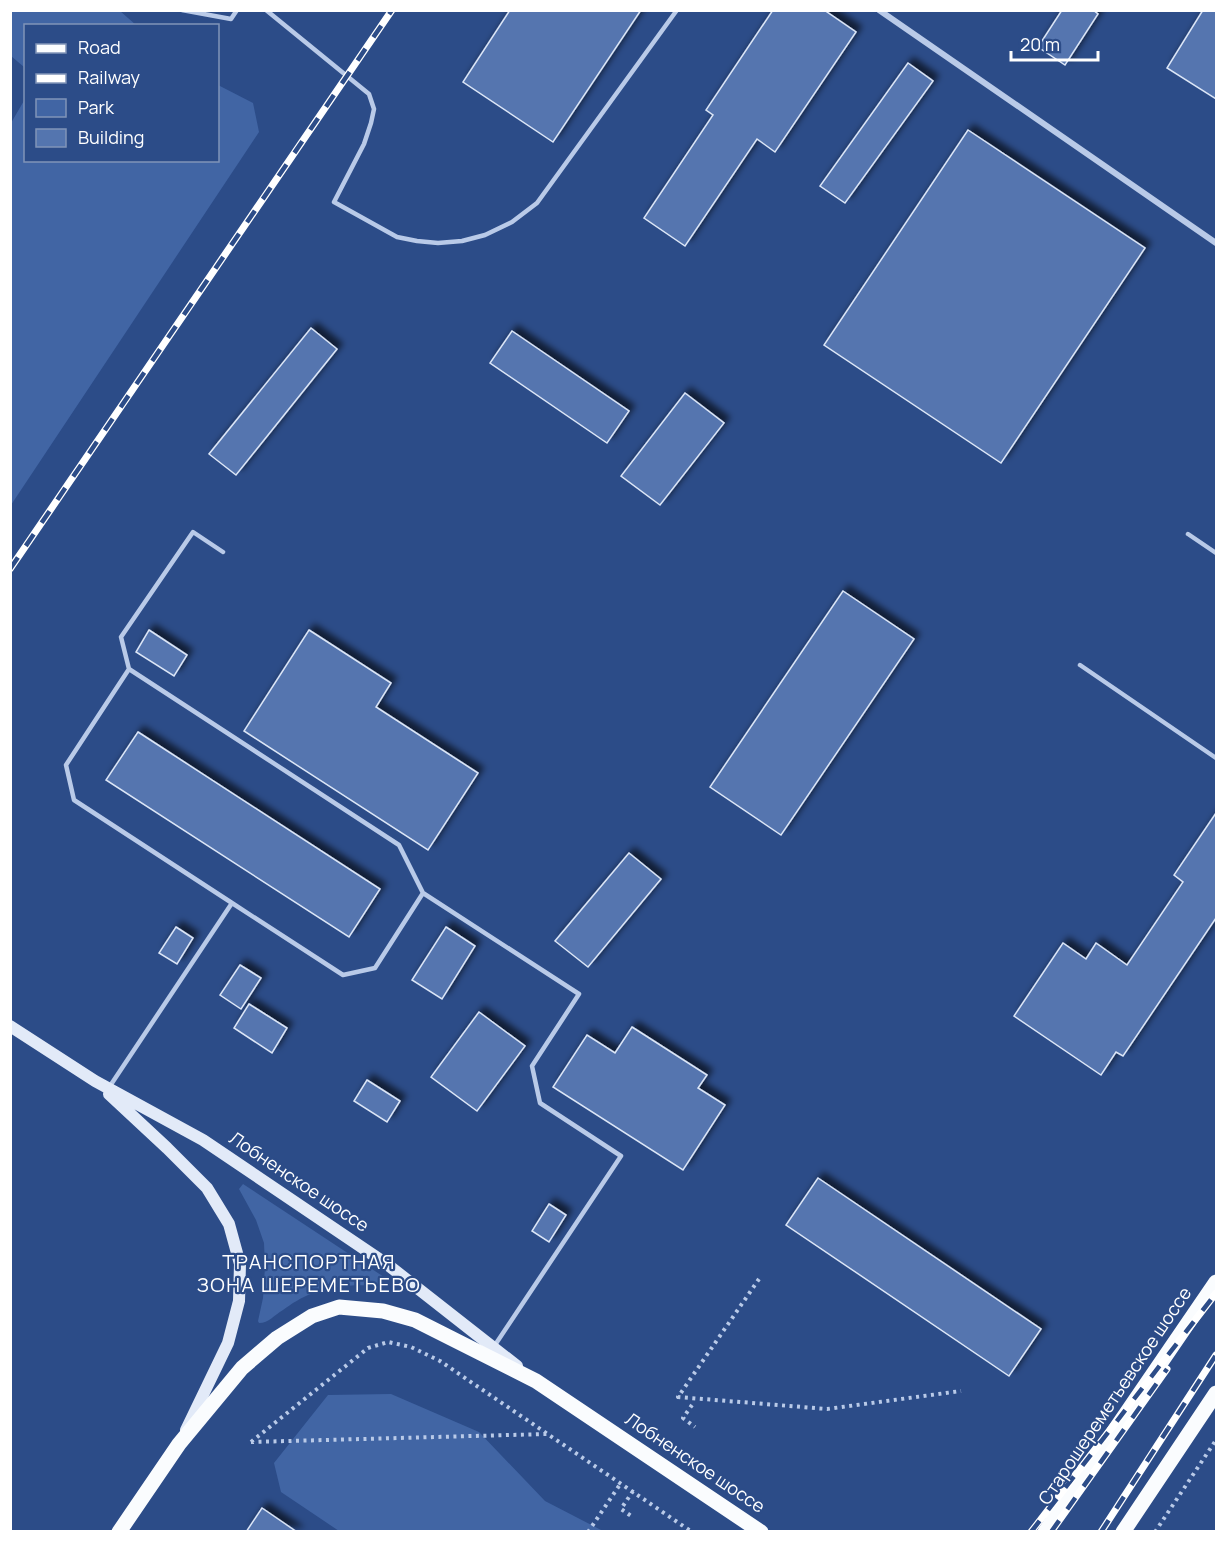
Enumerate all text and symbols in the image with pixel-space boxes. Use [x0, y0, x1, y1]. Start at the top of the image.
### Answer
legend [24, 24, 219, 162]
scale bar [1011, 24, 1098, 62]
text: 20 m [1020, 32, 1060, 56]
text: Road [78, 35, 121, 59]
text: Railway [78, 65, 140, 89]
text: Park [78, 95, 115, 119]
text: Building [78, 125, 144, 149]
street label: Лобненское шоссе [225, 1126, 374, 1237]
district label: ТРАНСПОРТНАЯ ЗОНА ШЕРЕМЕТЬЕВО [197, 1248, 421, 1298]
street label: Старошереметьевское шоссе [1032, 1282, 1196, 1509]
street label: Лобненское шоссе [621, 1407, 770, 1518]

